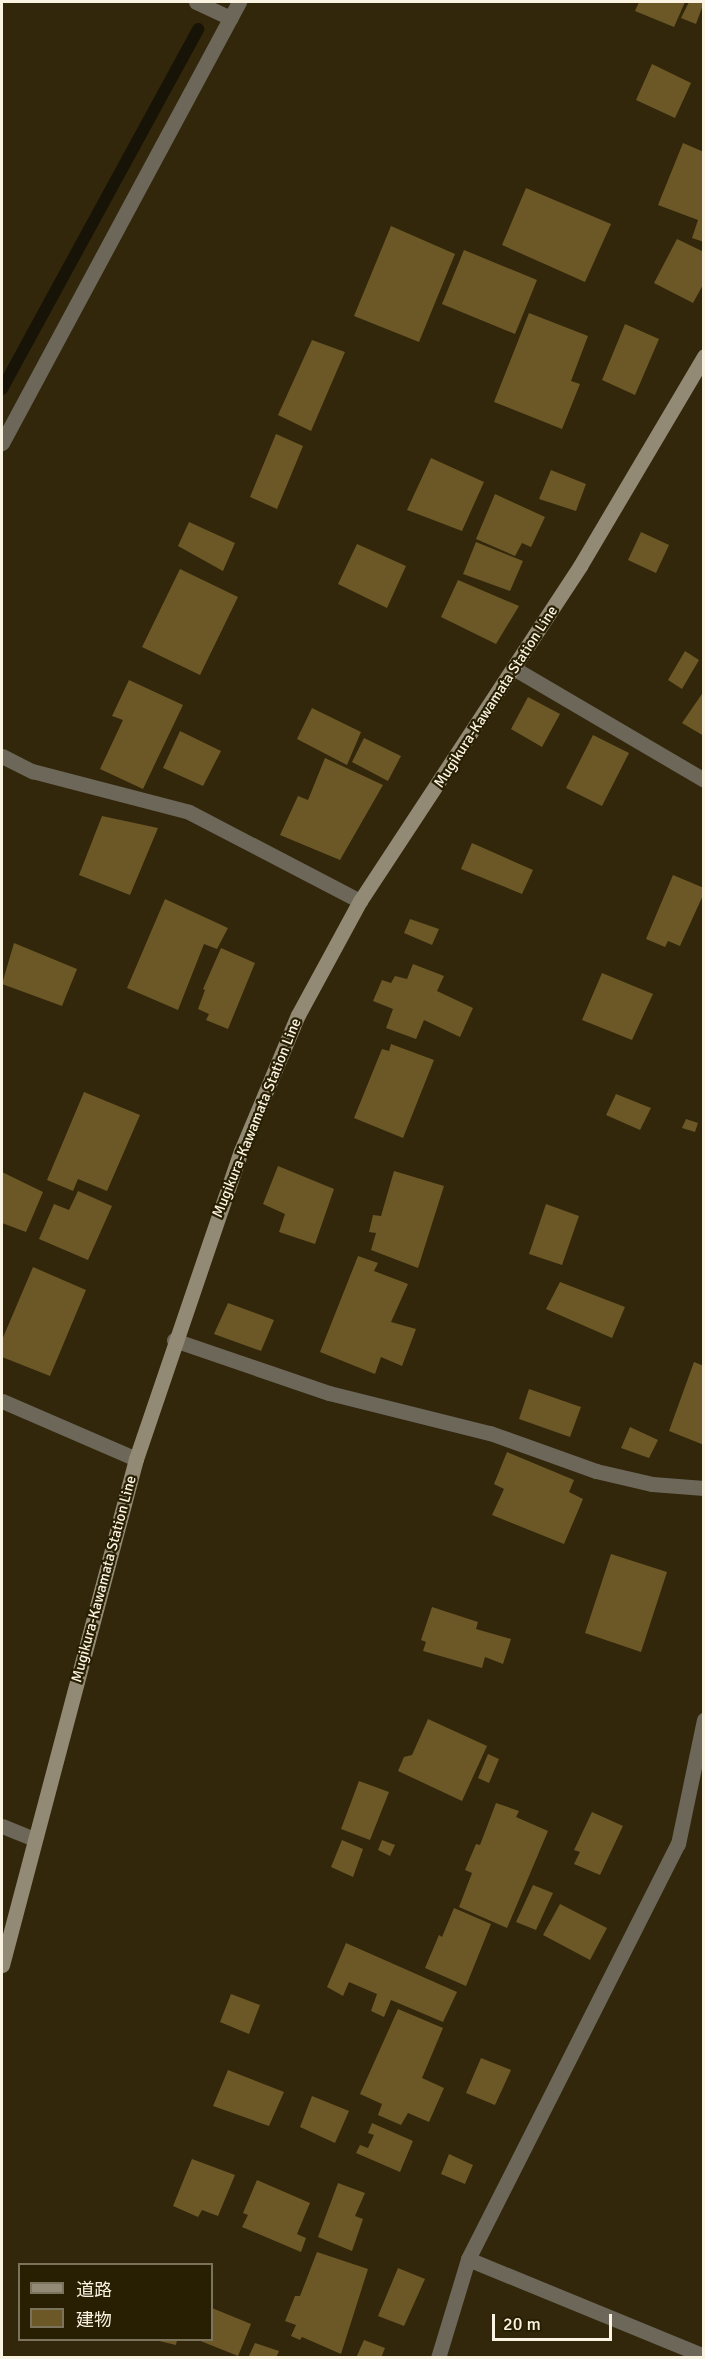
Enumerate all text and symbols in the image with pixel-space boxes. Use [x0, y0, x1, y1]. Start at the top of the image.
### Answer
street label: Mugikura-Kawamata Station Line [430, 603, 562, 791]
street label: Mugikura-Kawamata Station Line [209, 1016, 305, 1220]
street label: Mugikura-Kawamata Station Line [68, 1474, 140, 1684]
legend [18, 2263, 213, 2341]
text: 道路 [76, 2279, 112, 2301]
scale bar [495, 2302, 615, 2340]
text: 建物 [76, 2309, 112, 2331]
text: 20 m [503, 2313, 541, 2335]

